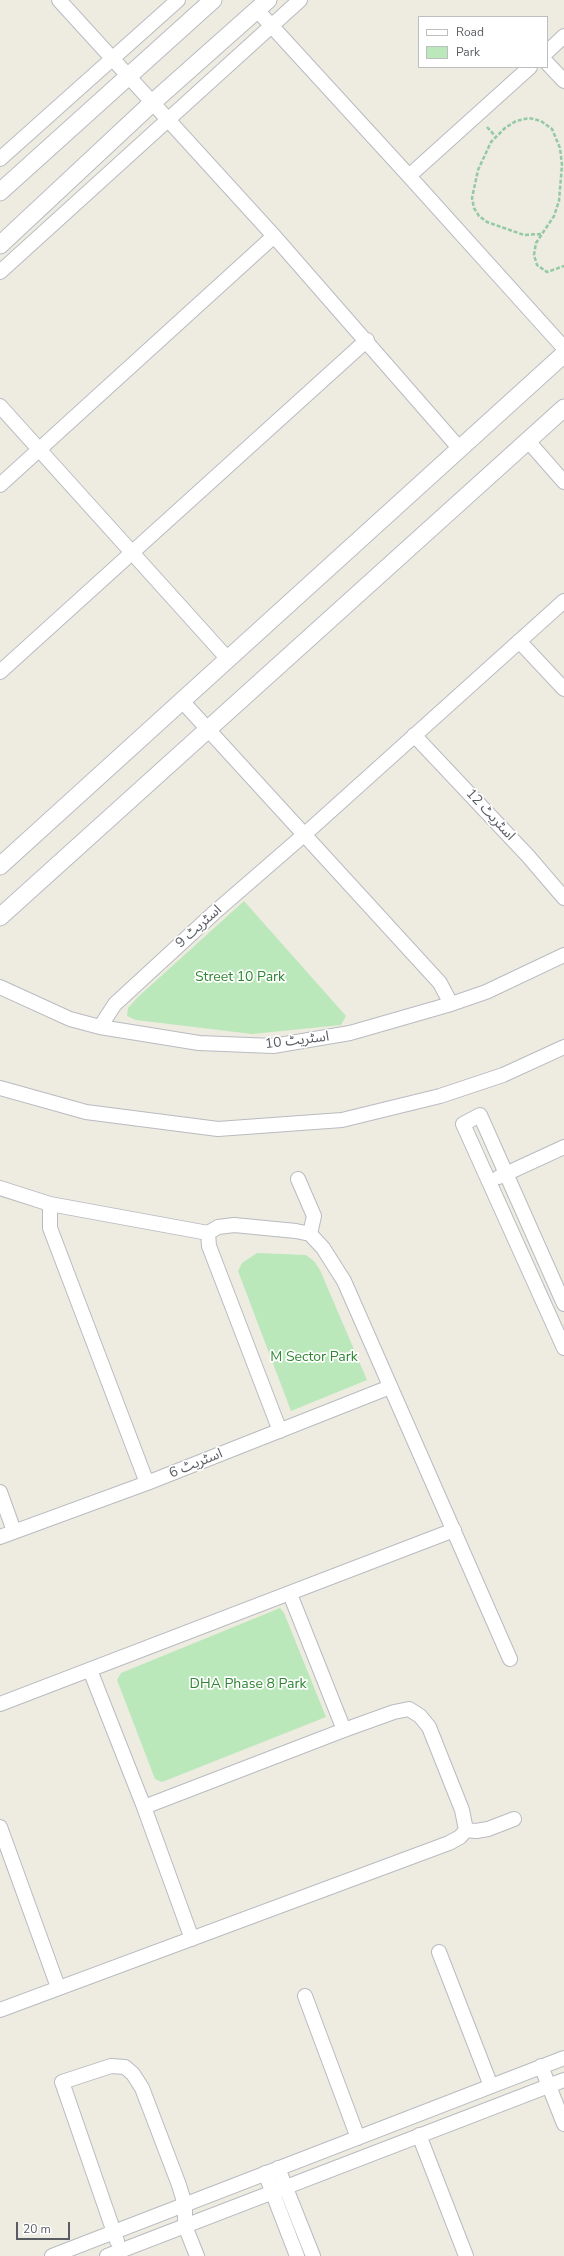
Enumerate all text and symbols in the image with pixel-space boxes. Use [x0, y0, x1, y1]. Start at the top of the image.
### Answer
legend [418, 16, 548, 68]
text: Road [456, 24, 484, 40]
text: Park [456, 44, 480, 60]
street label: اسٹریٹ 12 [462, 786, 518, 844]
street label: اسٹریٹ 9 [173, 902, 225, 952]
park label: Street 10 Park [195, 970, 285, 986]
street label: اسٹریٹ 10 [264, 1029, 330, 1053]
park label: M Sector Park [270, 1350, 358, 1366]
street label: اسٹریٹ 6 [167, 1446, 225, 1482]
park label: DHA Phase 8 Park [190, 1677, 306, 1693]
scale bar [18, 2214, 72, 2240]
text: 20 m [23, 2221, 51, 2237]

